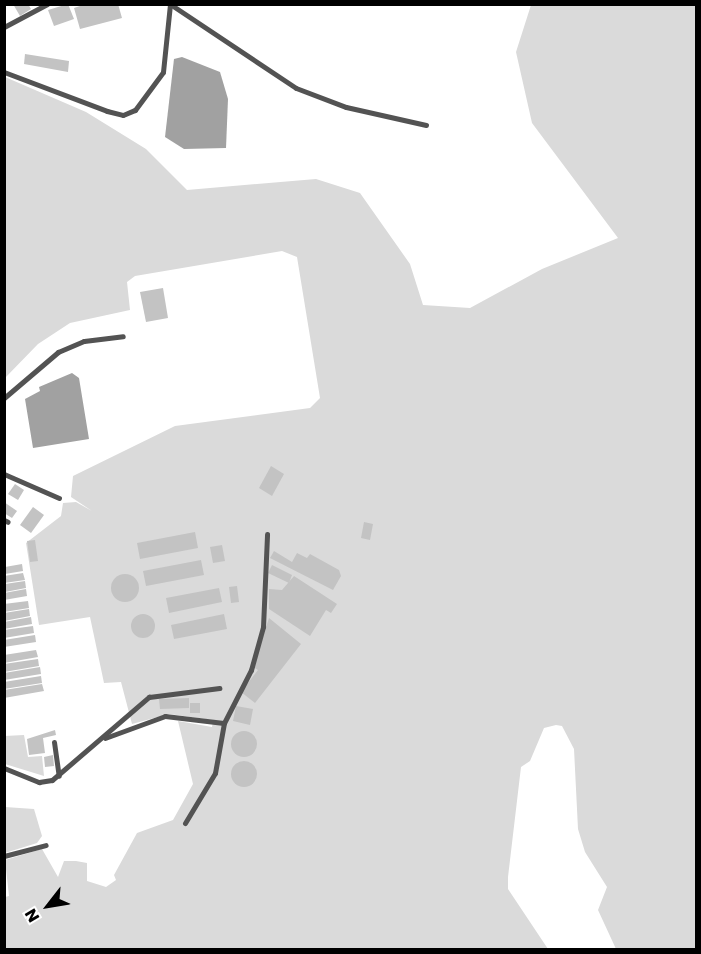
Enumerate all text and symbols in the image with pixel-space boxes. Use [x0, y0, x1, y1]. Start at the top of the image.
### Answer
north arrow [18, 876, 78, 936]
text: N [19, 904, 45, 927]

